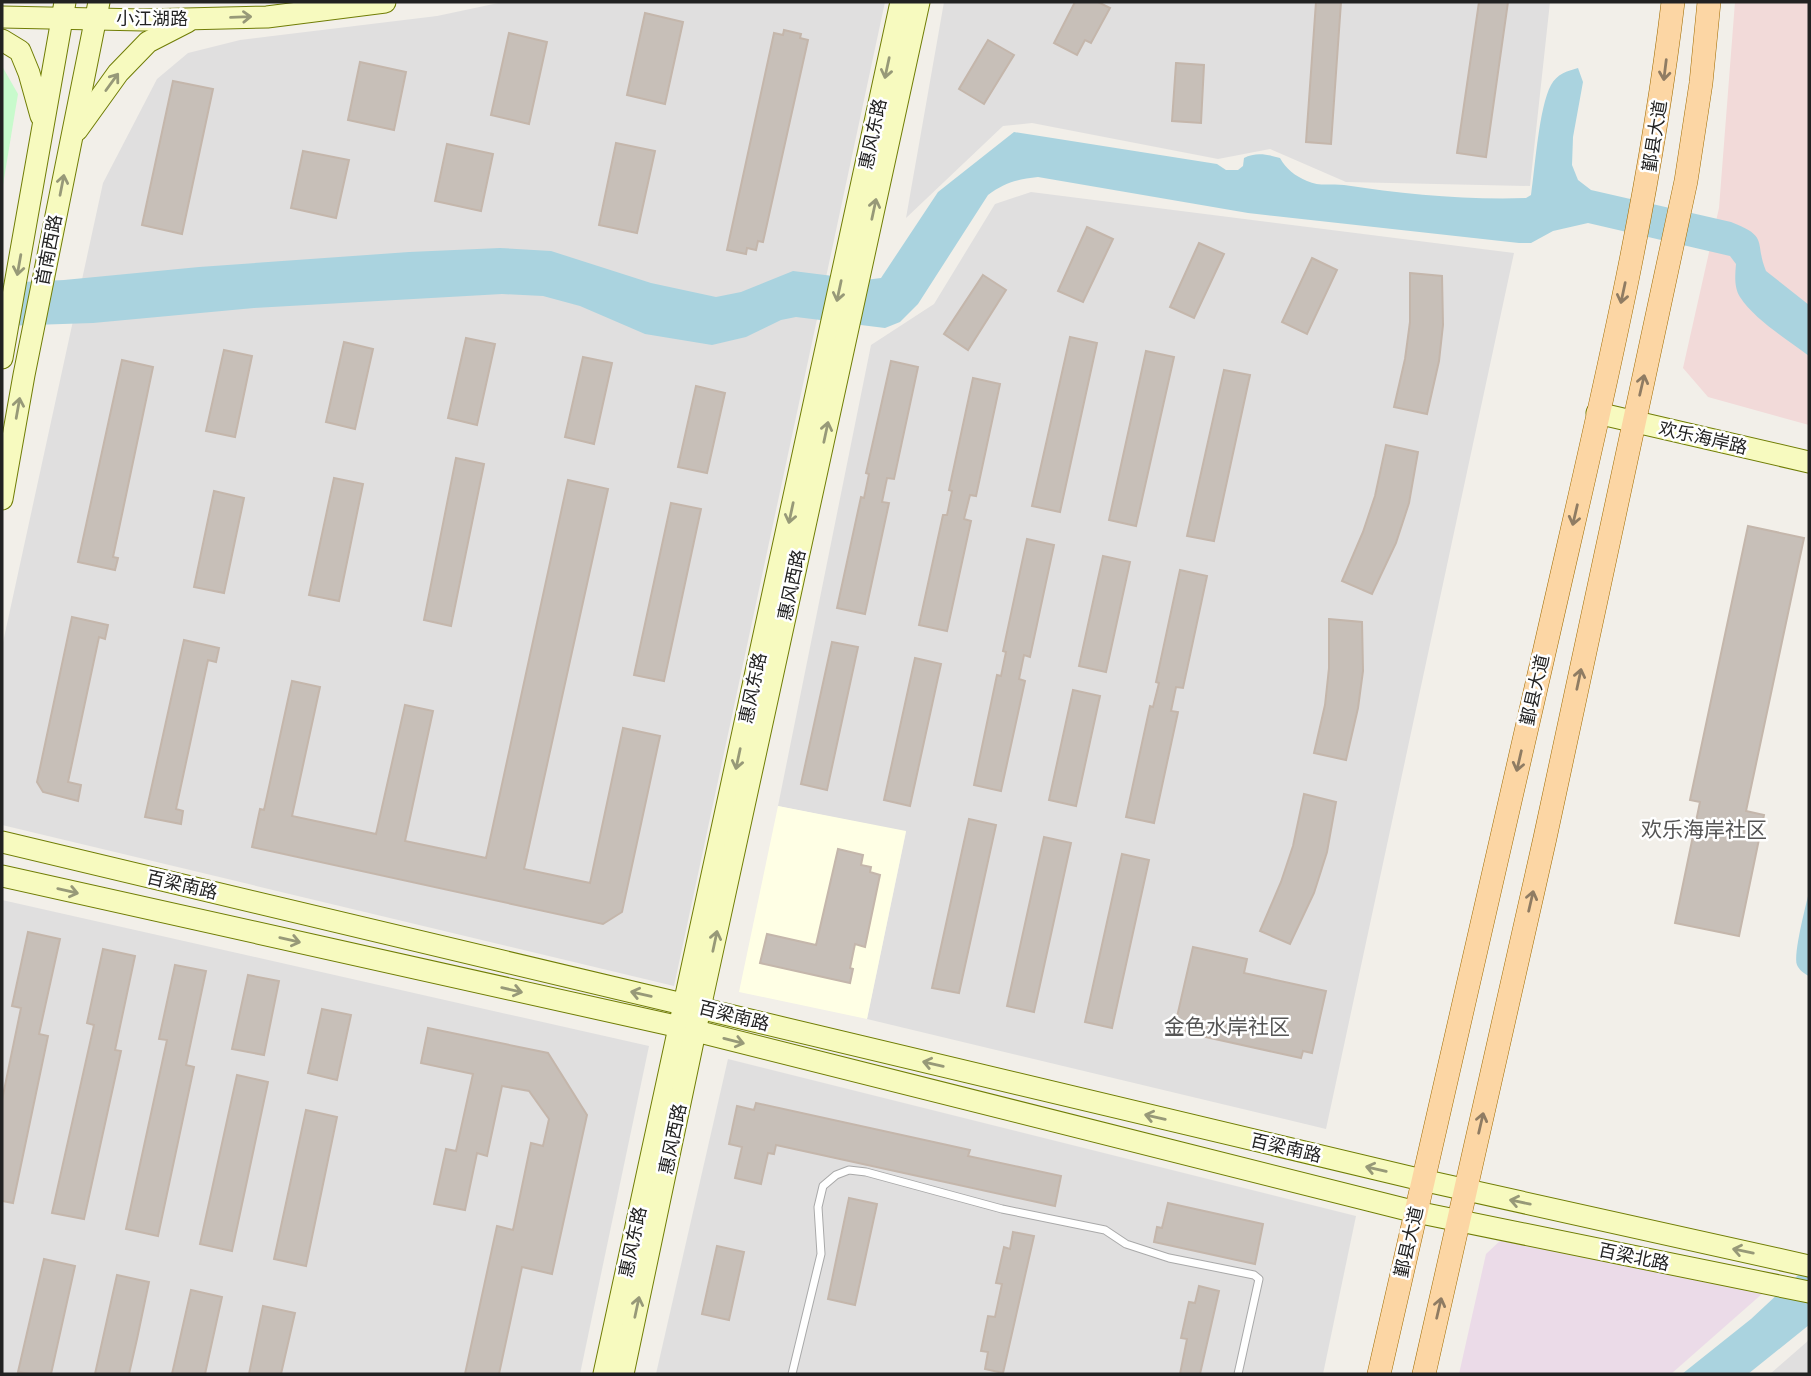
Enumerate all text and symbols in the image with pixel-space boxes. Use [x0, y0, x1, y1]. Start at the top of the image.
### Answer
street label: 小江湖路 [116, 9, 188, 32]
one-way arrow [230, 11, 253, 24]
one-way arrow [880, 56, 893, 79]
one-way arrow [1659, 58, 1672, 80]
one-way arrow [105, 73, 119, 92]
street label: 惠风东路 [856, 97, 893, 172]
street label: 鄞县大道 [1639, 99, 1673, 174]
one-way arrow [56, 174, 70, 197]
one-way arrow [868, 198, 882, 221]
street label: 首南西路 [32, 213, 69, 288]
one-way arrow [11, 253, 25, 275]
one-way arrow [832, 279, 845, 302]
one-way arrow [1616, 281, 1629, 304]
one-way arrow [1636, 374, 1649, 397]
one-way arrow [12, 397, 25, 420]
street label: 欢乐海岸路 [1656, 418, 1749, 461]
one-way arrow [820, 421, 833, 443]
one-way arrow [783, 501, 797, 524]
one-way arrow [1568, 503, 1581, 526]
street label: 惠风西路 [775, 548, 812, 623]
street label: 惠风东路 [736, 651, 773, 726]
street label: 鄞县大道 [1517, 653, 1556, 728]
one-way arrow [1572, 668, 1586, 691]
one-way arrow [730, 748, 743, 770]
one-way arrow [1511, 749, 1525, 772]
district label: 欢乐海岸社区 [1641, 818, 1767, 845]
street label: 百梁南路 [144, 867, 219, 906]
one-way arrow [56, 884, 79, 898]
one-way arrow [1524, 890, 1538, 913]
one-way arrow [708, 930, 722, 953]
one-way arrow [278, 934, 301, 948]
one-way arrow [500, 983, 523, 997]
one-way arrow [630, 986, 653, 1000]
street label: 百梁南路 [696, 998, 771, 1037]
district label: 金色水岸社区 [1164, 1015, 1290, 1042]
one-way arrow [722, 1035, 745, 1048]
one-way arrow [922, 1057, 945, 1070]
street label: 惠风西路 [656, 1102, 693, 1177]
one-way arrow [1144, 1110, 1167, 1123]
one-way arrow [1475, 1112, 1489, 1135]
street label: 百梁南路 [1248, 1130, 1323, 1169]
one-way arrow [1365, 1162, 1388, 1175]
one-way arrow [1509, 1195, 1532, 1208]
street label: 惠风东路 [616, 1205, 653, 1280]
street label: 鄞县大道 [1391, 1205, 1430, 1280]
street label: 百梁北路 [1596, 1240, 1671, 1277]
one-way arrow [1732, 1244, 1755, 1257]
one-way arrow [631, 1296, 645, 1319]
one-way arrow [1433, 1297, 1446, 1320]

